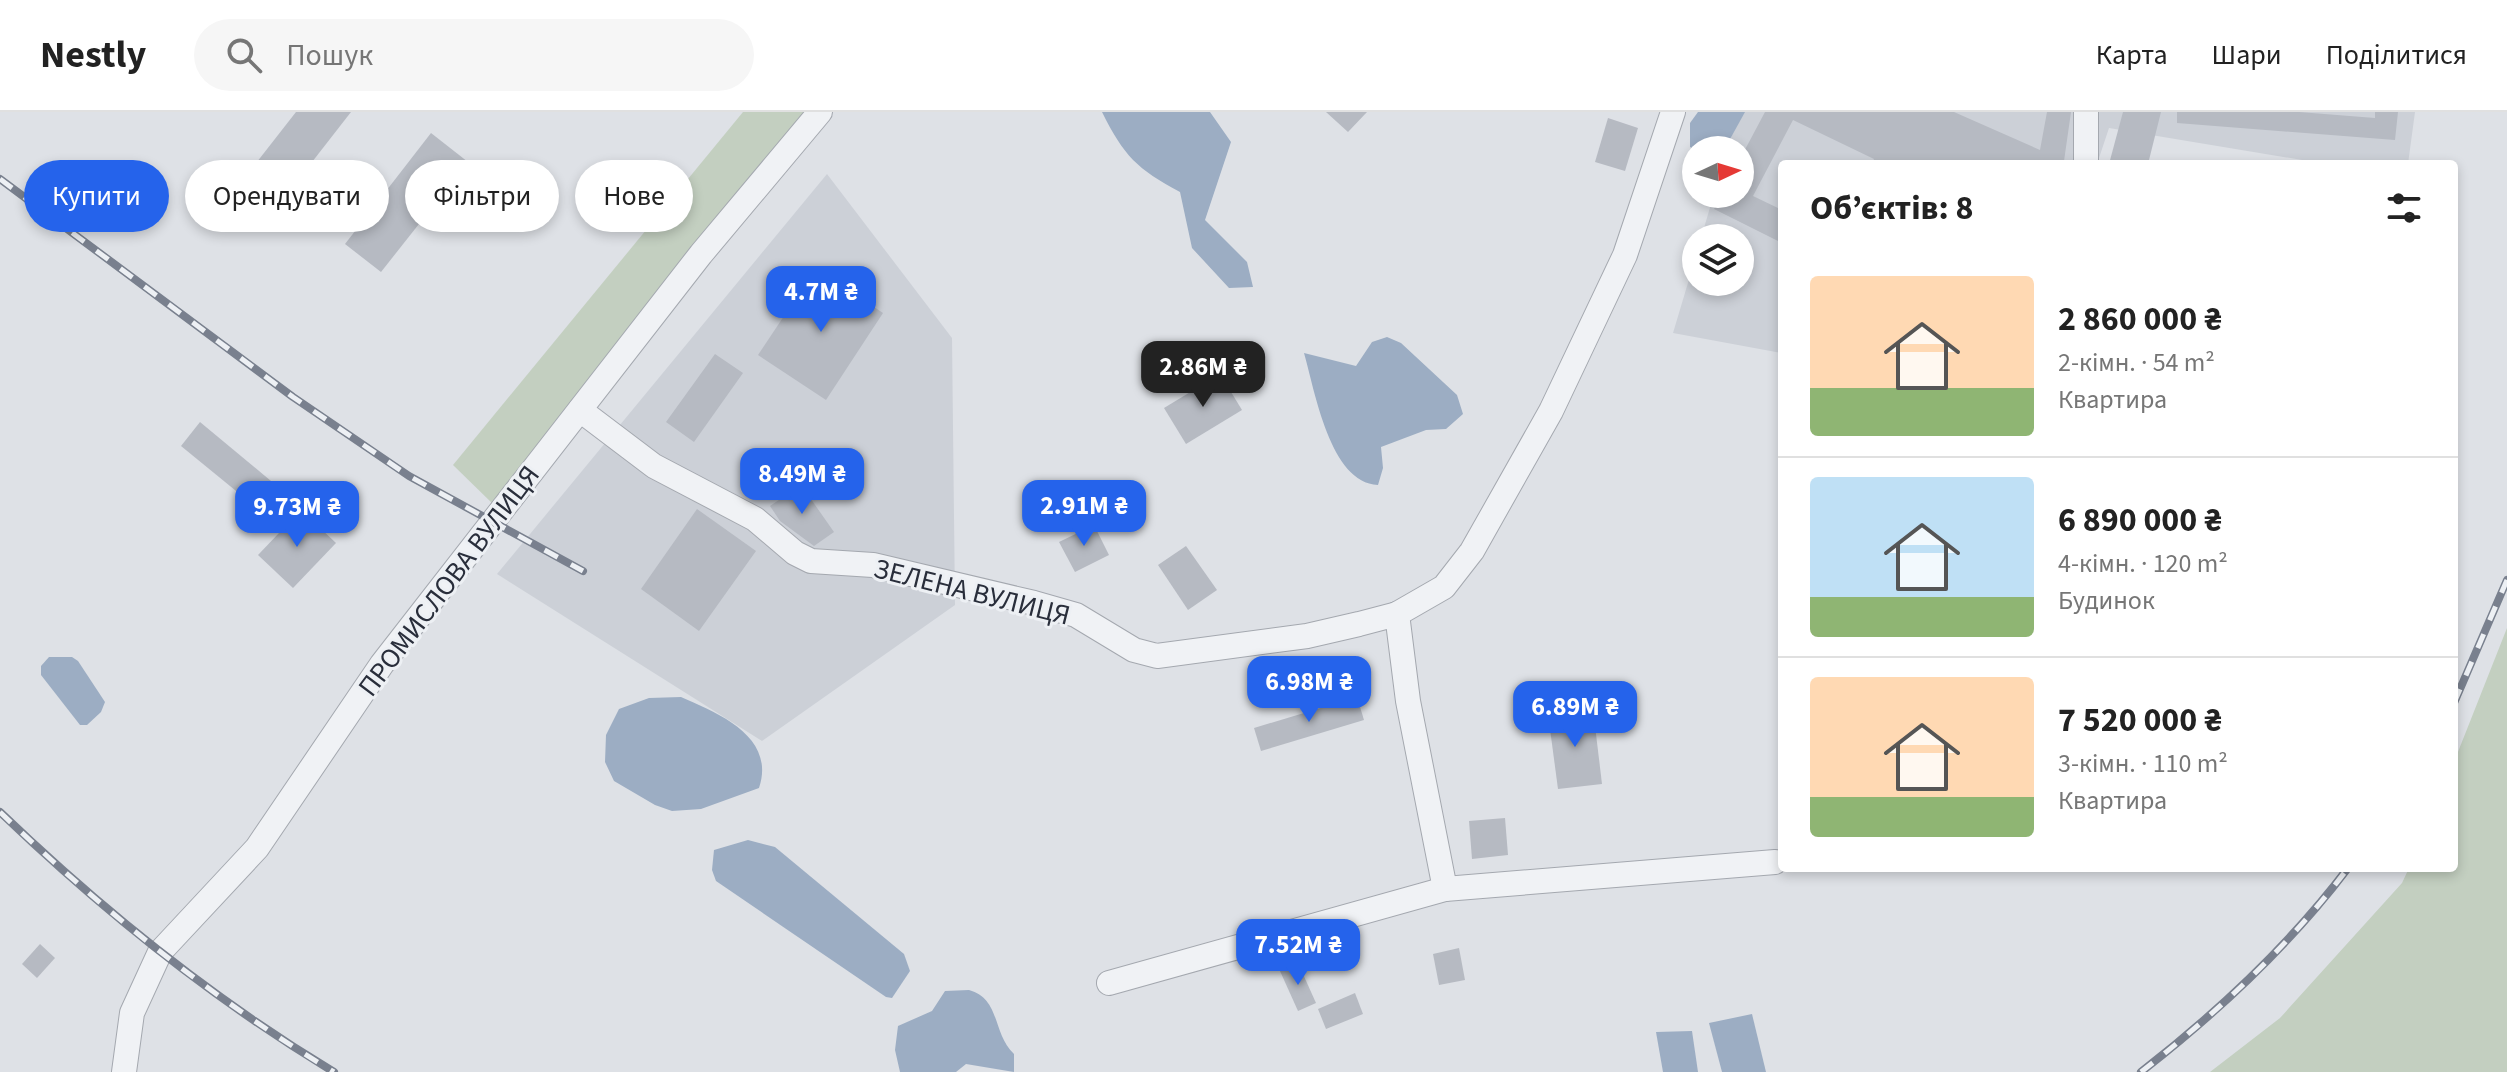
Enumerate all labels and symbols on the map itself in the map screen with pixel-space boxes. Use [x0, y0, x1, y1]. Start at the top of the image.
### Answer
north arrow [1682, 136, 1754, 208]
pin: 4.7M ₴ [756, 266, 886, 334]
pin: 2.86M ₴ [1129, 341, 1277, 409]
pin: 8.49M ₴ [728, 448, 876, 516]
street label: ПРОМИСЛОВА ВУЛИЦЯ [349, 457, 549, 705]
pin: 2.91M ₴ [1010, 480, 1158, 548]
pin: 9.73M ₴ [223, 481, 371, 549]
street label: ЗЕЛЕНА ВУЛИЦЯ [870, 548, 1074, 636]
pin: 6.98M ₴ [1235, 656, 1383, 724]
pin: 6.89M ₴ [1501, 681, 1649, 749]
pin: 7.52M ₴ [1224, 919, 1372, 987]

